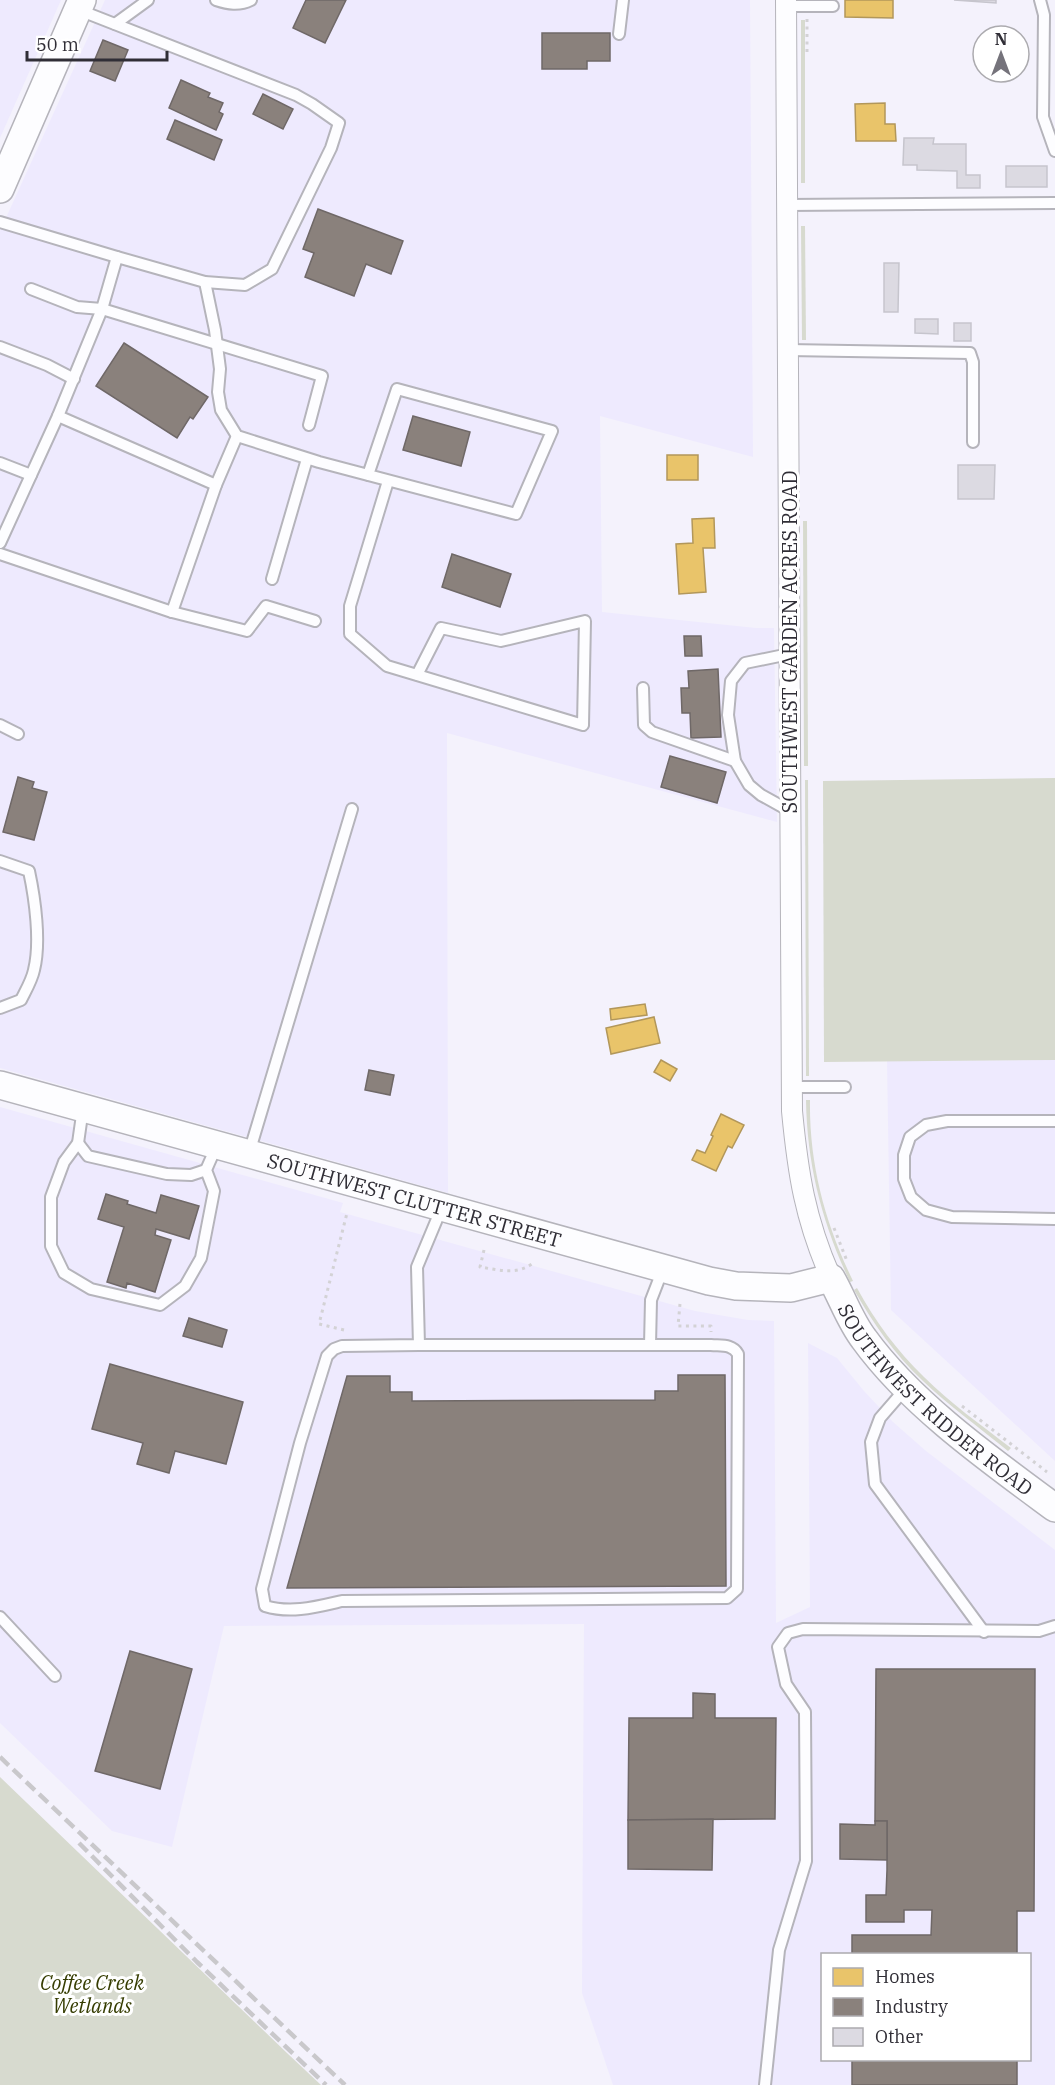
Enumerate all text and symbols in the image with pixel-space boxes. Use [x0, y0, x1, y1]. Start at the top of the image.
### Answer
scale bar [27, 24, 166, 62]
north arrow [971, 24, 1031, 84]
text: N [995, 29, 1007, 49]
text: 50 m [36, 33, 79, 56]
street label: SOUTHWEST GARDEN ACRES ROAD [776, 470, 803, 814]
street label: SOUTHWEST CLUTTER STREET [264, 1146, 565, 1253]
street label: SOUTHWEST RIDDER ROAD [832, 1299, 1039, 1501]
legend [821, 1953, 1031, 2061]
text: Homes [875, 1965, 935, 1988]
park label: Coffee Creek Wetlands [40, 1969, 144, 2019]
text: Industry [875, 1995, 948, 2018]
text: Other [875, 2025, 923, 2048]

